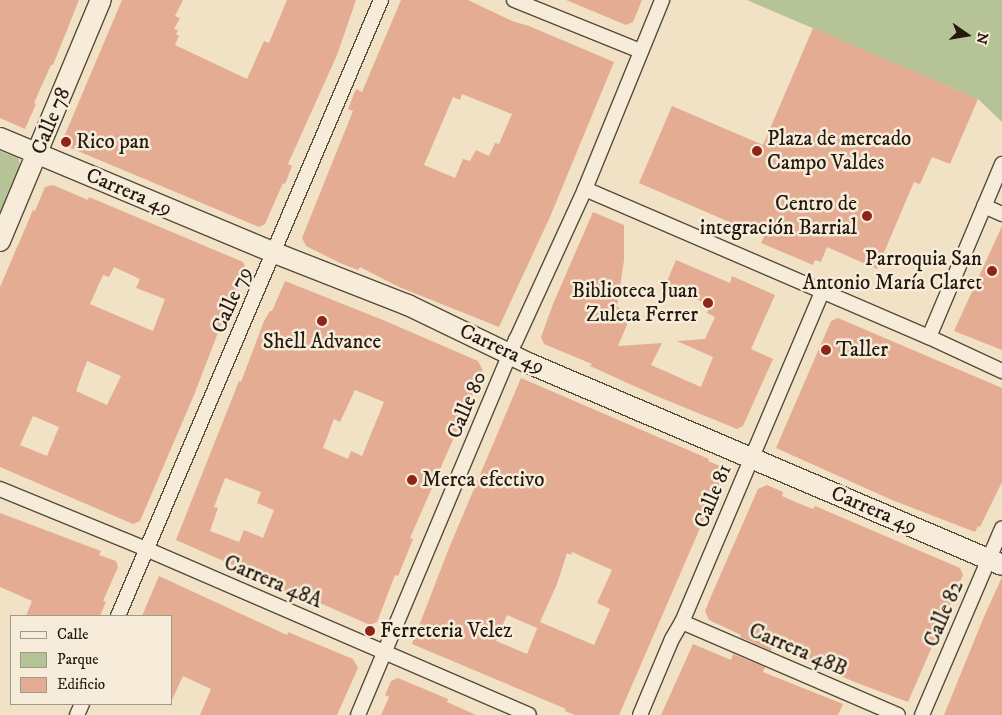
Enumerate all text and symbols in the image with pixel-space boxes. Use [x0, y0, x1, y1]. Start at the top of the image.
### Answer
north arrow [942, 10, 992, 60]
text: N [972, 31, 992, 46]
street label: Calle 78 [26, 84, 76, 158]
place label: Plaza de mercado Campo Valdes [767, 126, 911, 176]
place label: Rico pan [76, 129, 150, 155]
marker: Rico pan [60, 136, 72, 148]
marker: Plaza de mercado Campo Valdes [751, 145, 763, 157]
street label: Carrera 49 [82, 163, 176, 221]
place label: Centro de integración Barrial [700, 191, 857, 241]
marker: Centro de integración Barrial [861, 210, 873, 222]
place label: Parroquia San Antonio María Claret [803, 246, 982, 296]
street label: Calle 79 [206, 263, 258, 337]
marker: Parroquia San Antonio María Claret [986, 265, 998, 277]
place label: Biblioteca Juan Zuleta Ferrer [572, 278, 698, 328]
marker: Biblioteca Juan Zuleta Ferrer [702, 297, 714, 309]
marker: Shell Advance [316, 315, 328, 327]
street label: Carrera 49 [455, 318, 549, 380]
place label: Shell Advance [263, 329, 381, 355]
place label: Taller [836, 337, 888, 363]
marker: Taller [820, 344, 832, 356]
street label: Calle 80 [442, 368, 492, 442]
street label: Calle 81 [689, 460, 737, 532]
place label: Merca efectivo [422, 467, 544, 493]
marker: Merca efectivo [406, 474, 418, 486]
street label: Carrera 49 [827, 481, 921, 539]
street label: Carrera 48A [220, 550, 326, 614]
street label: Calle 82 [919, 577, 969, 651]
legend [10, 615, 172, 705]
place label: Ferreteria Velez [380, 618, 512, 644]
street label: Carrera 48B [745, 618, 851, 682]
text: Calle [57, 625, 89, 644]
marker: Ferreteria Velez [364, 625, 376, 637]
text: Parque [57, 650, 98, 669]
text: Edificio [57, 675, 105, 694]

